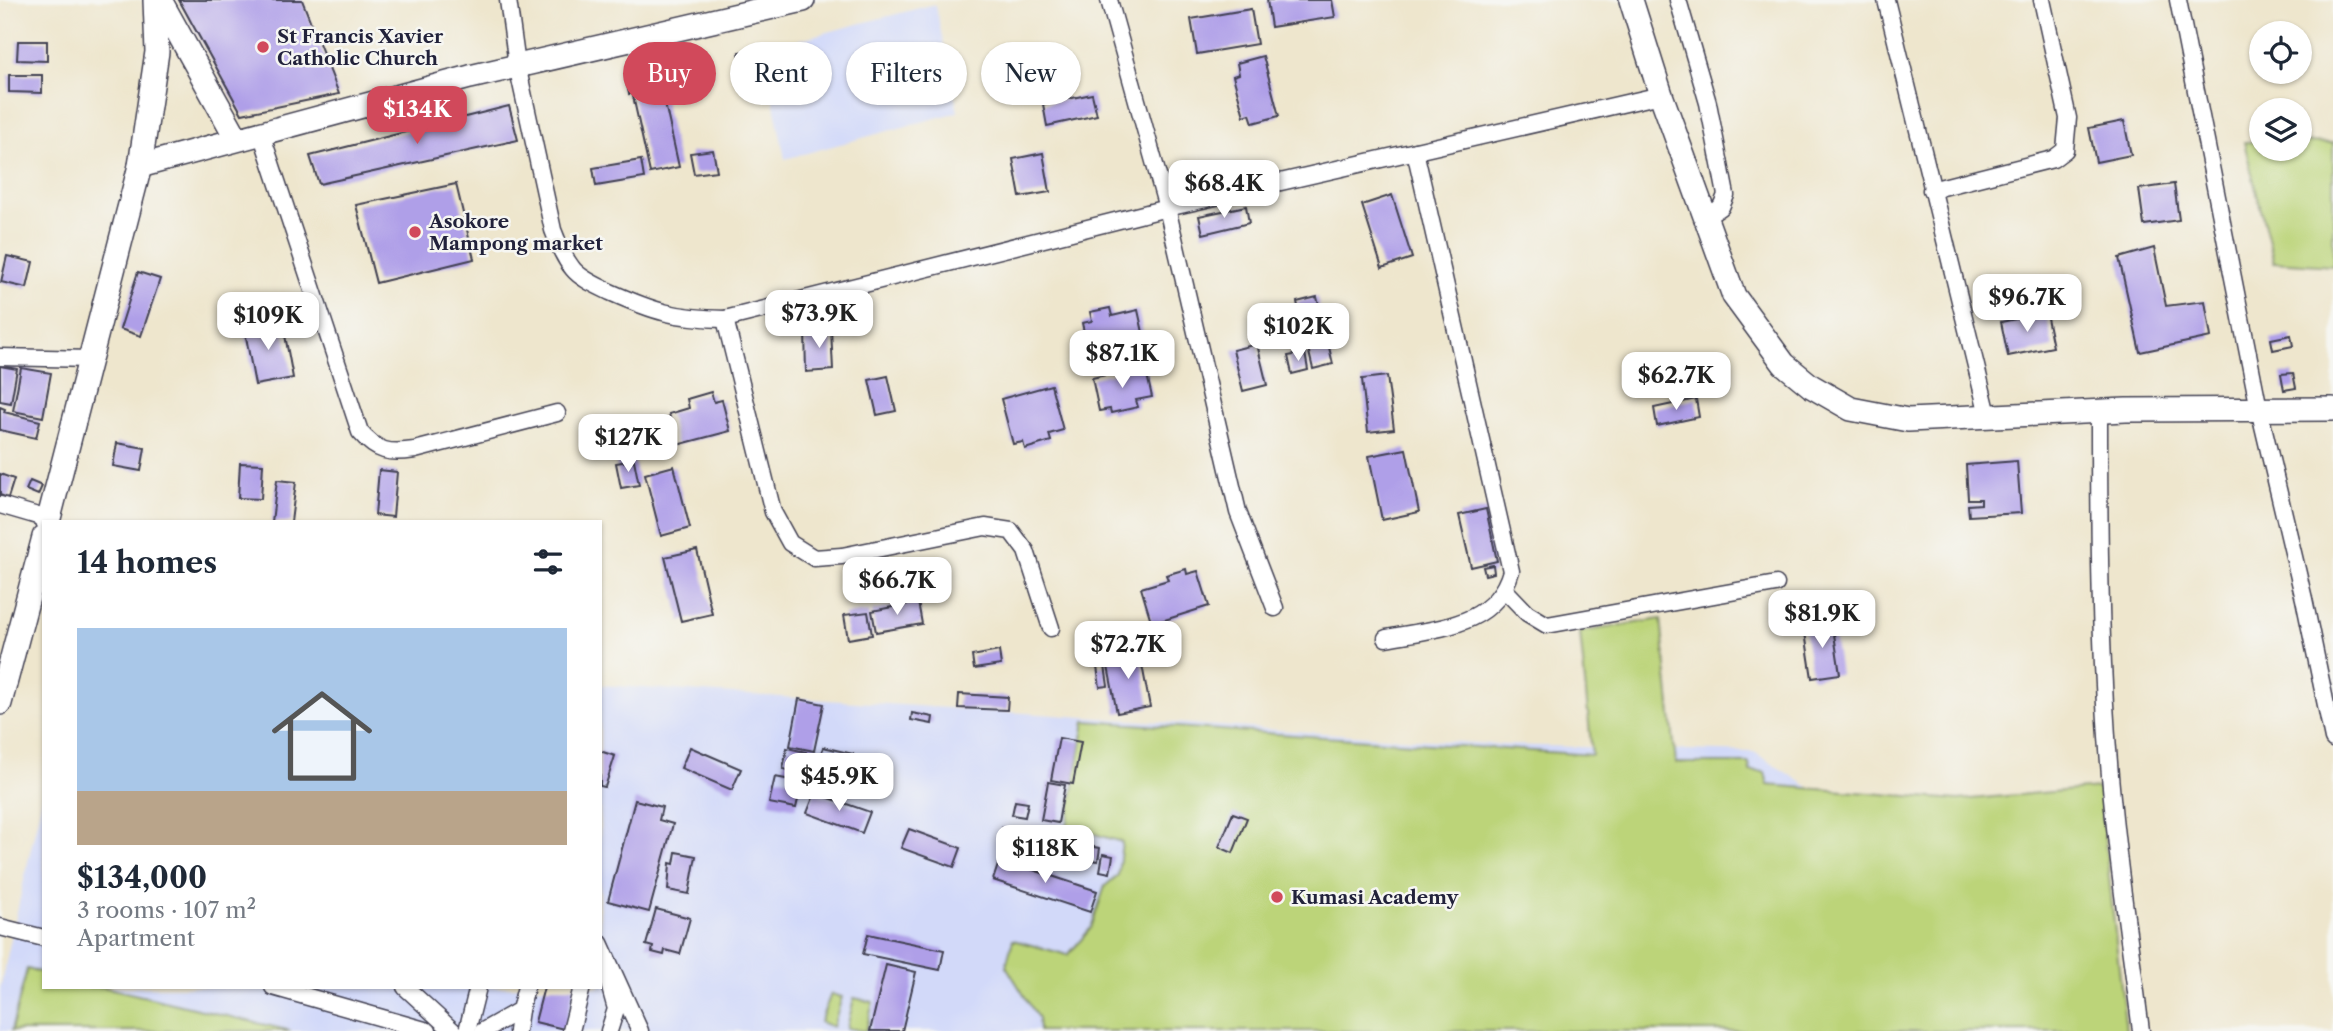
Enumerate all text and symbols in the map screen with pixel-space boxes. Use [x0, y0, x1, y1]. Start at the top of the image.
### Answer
map controls [2249, 21, 2312, 161]
button: locate [2249, 21, 2312, 84]
place label: St Francis Xavier Catholic Church [277, 25, 444, 70]
marker: St Francis Xavier Catholic Church [255, 39, 271, 55]
chip: Buy [623, 42, 716, 105]
chip: Rent [730, 42, 832, 105]
chip: Filters [846, 42, 967, 105]
chip: New [981, 42, 1081, 105]
pin: $134K [368, 86, 466, 146]
text: $134K [383, 95, 451, 123]
button: layers [2249, 98, 2312, 161]
pin: $68.4K [1167, 160, 1281, 220]
text: $68.4K [1184, 169, 1264, 197]
place label: Asokore Mampong market [428, 210, 603, 255]
marker: Asokore Mampong market [407, 224, 423, 240]
pin: $96.7K [1970, 274, 2084, 334]
text: $96.7K [1989, 283, 2065, 311]
pin: $73.9K [762, 290, 876, 350]
pin: $109K [219, 292, 317, 352]
text: $73.9K [781, 299, 857, 327]
text: $109K [233, 301, 303, 329]
pin: $102K [1249, 304, 1347, 363]
text: $102K [1263, 312, 1333, 340]
pin: $87.1K [1065, 330, 1179, 390]
text: $87.1K [1086, 339, 1158, 367]
pin: $62.7K [1619, 352, 1733, 412]
text: $62.7K [1638, 361, 1714, 389]
pin: $127K [579, 414, 677, 474]
text: $127K [594, 423, 662, 451]
icon: filters [529, 543, 567, 581]
text: 14 homes [77, 544, 217, 581]
pin: $66.7K [840, 558, 954, 617]
text: $66.7K [859, 566, 935, 594]
pin: $81.9K [1765, 590, 1879, 650]
text: $81.9K [1784, 599, 1860, 627]
pin: $72.7K [1071, 622, 1185, 681]
text: $72.7K [1091, 630, 1165, 658]
icon: home [259, 673, 385, 799]
pin: $45.9K [782, 754, 896, 813]
text: $45.9K [800, 762, 878, 790]
pin: $118K [996, 826, 1094, 885]
text: $118K [1012, 834, 1078, 862]
text: $134,000 [77, 859, 207, 896]
place label: Kumasi Academy [1291, 886, 1460, 909]
marker: Kumasi Academy [1269, 889, 1285, 905]
text: 3 rooms · 107 m² [77, 896, 256, 924]
text: Apartment [77, 924, 195, 952]

